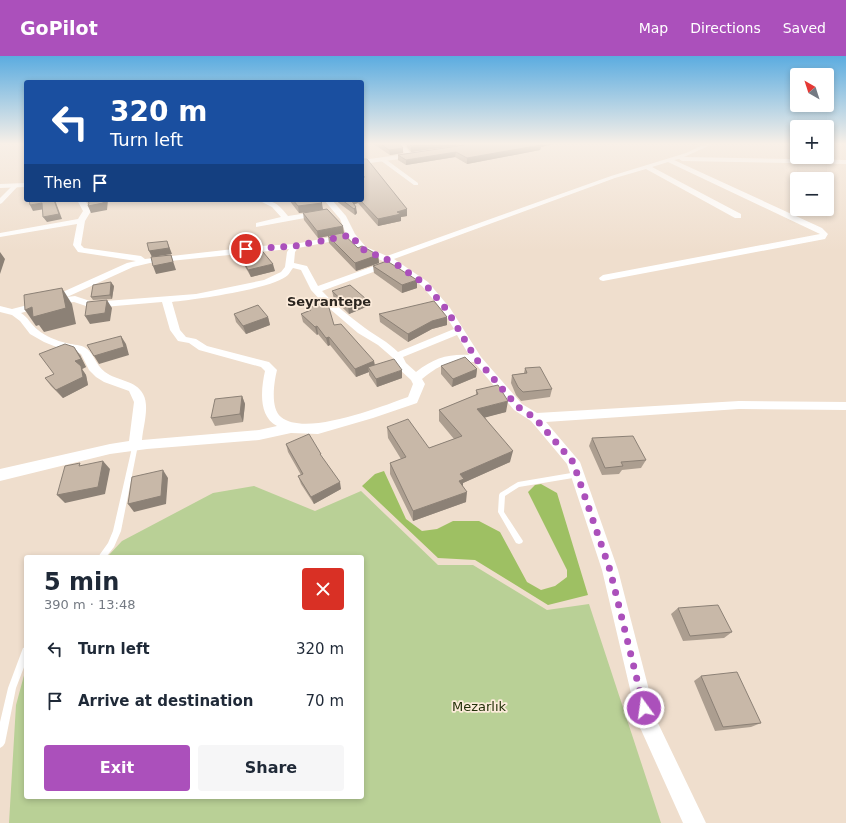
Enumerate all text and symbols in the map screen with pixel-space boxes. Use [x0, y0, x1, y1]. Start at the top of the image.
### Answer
text: GoPilot [20, 17, 98, 39]
text: Map [639, 20, 668, 36]
text: Directions [690, 20, 761, 36]
text: Saved [783, 20, 826, 36]
north arrow [790, 68, 834, 112]
map controls [790, 68, 834, 216]
text: 320 m [110, 95, 207, 128]
icon: left [44, 96, 96, 148]
button: + [790, 120, 834, 164]
text: Turn left [110, 129, 183, 150]
icon: arrive [89, 172, 111, 194]
button: − [790, 172, 834, 216]
text: Then [44, 174, 81, 192]
pin [229, 232, 263, 266]
icon: arrive [235, 238, 257, 260]
district label: Seyrantepe [287, 294, 371, 309]
text: 5 min [44, 568, 119, 596]
button: close [302, 568, 344, 610]
text: 390 m · 13:48 [44, 597, 135, 612]
icon: left [44, 638, 66, 660]
text: Turn left [78, 640, 150, 658]
text: 320 m [296, 640, 344, 658]
position arrow [623, 687, 665, 729]
icon: arrive [44, 690, 66, 712]
text: Arrive at destination [78, 692, 253, 710]
text: 70 m [306, 692, 344, 710]
park label: Mezarlık [452, 699, 507, 714]
button: Exit [44, 745, 190, 791]
button: Share [198, 745, 344, 791]

